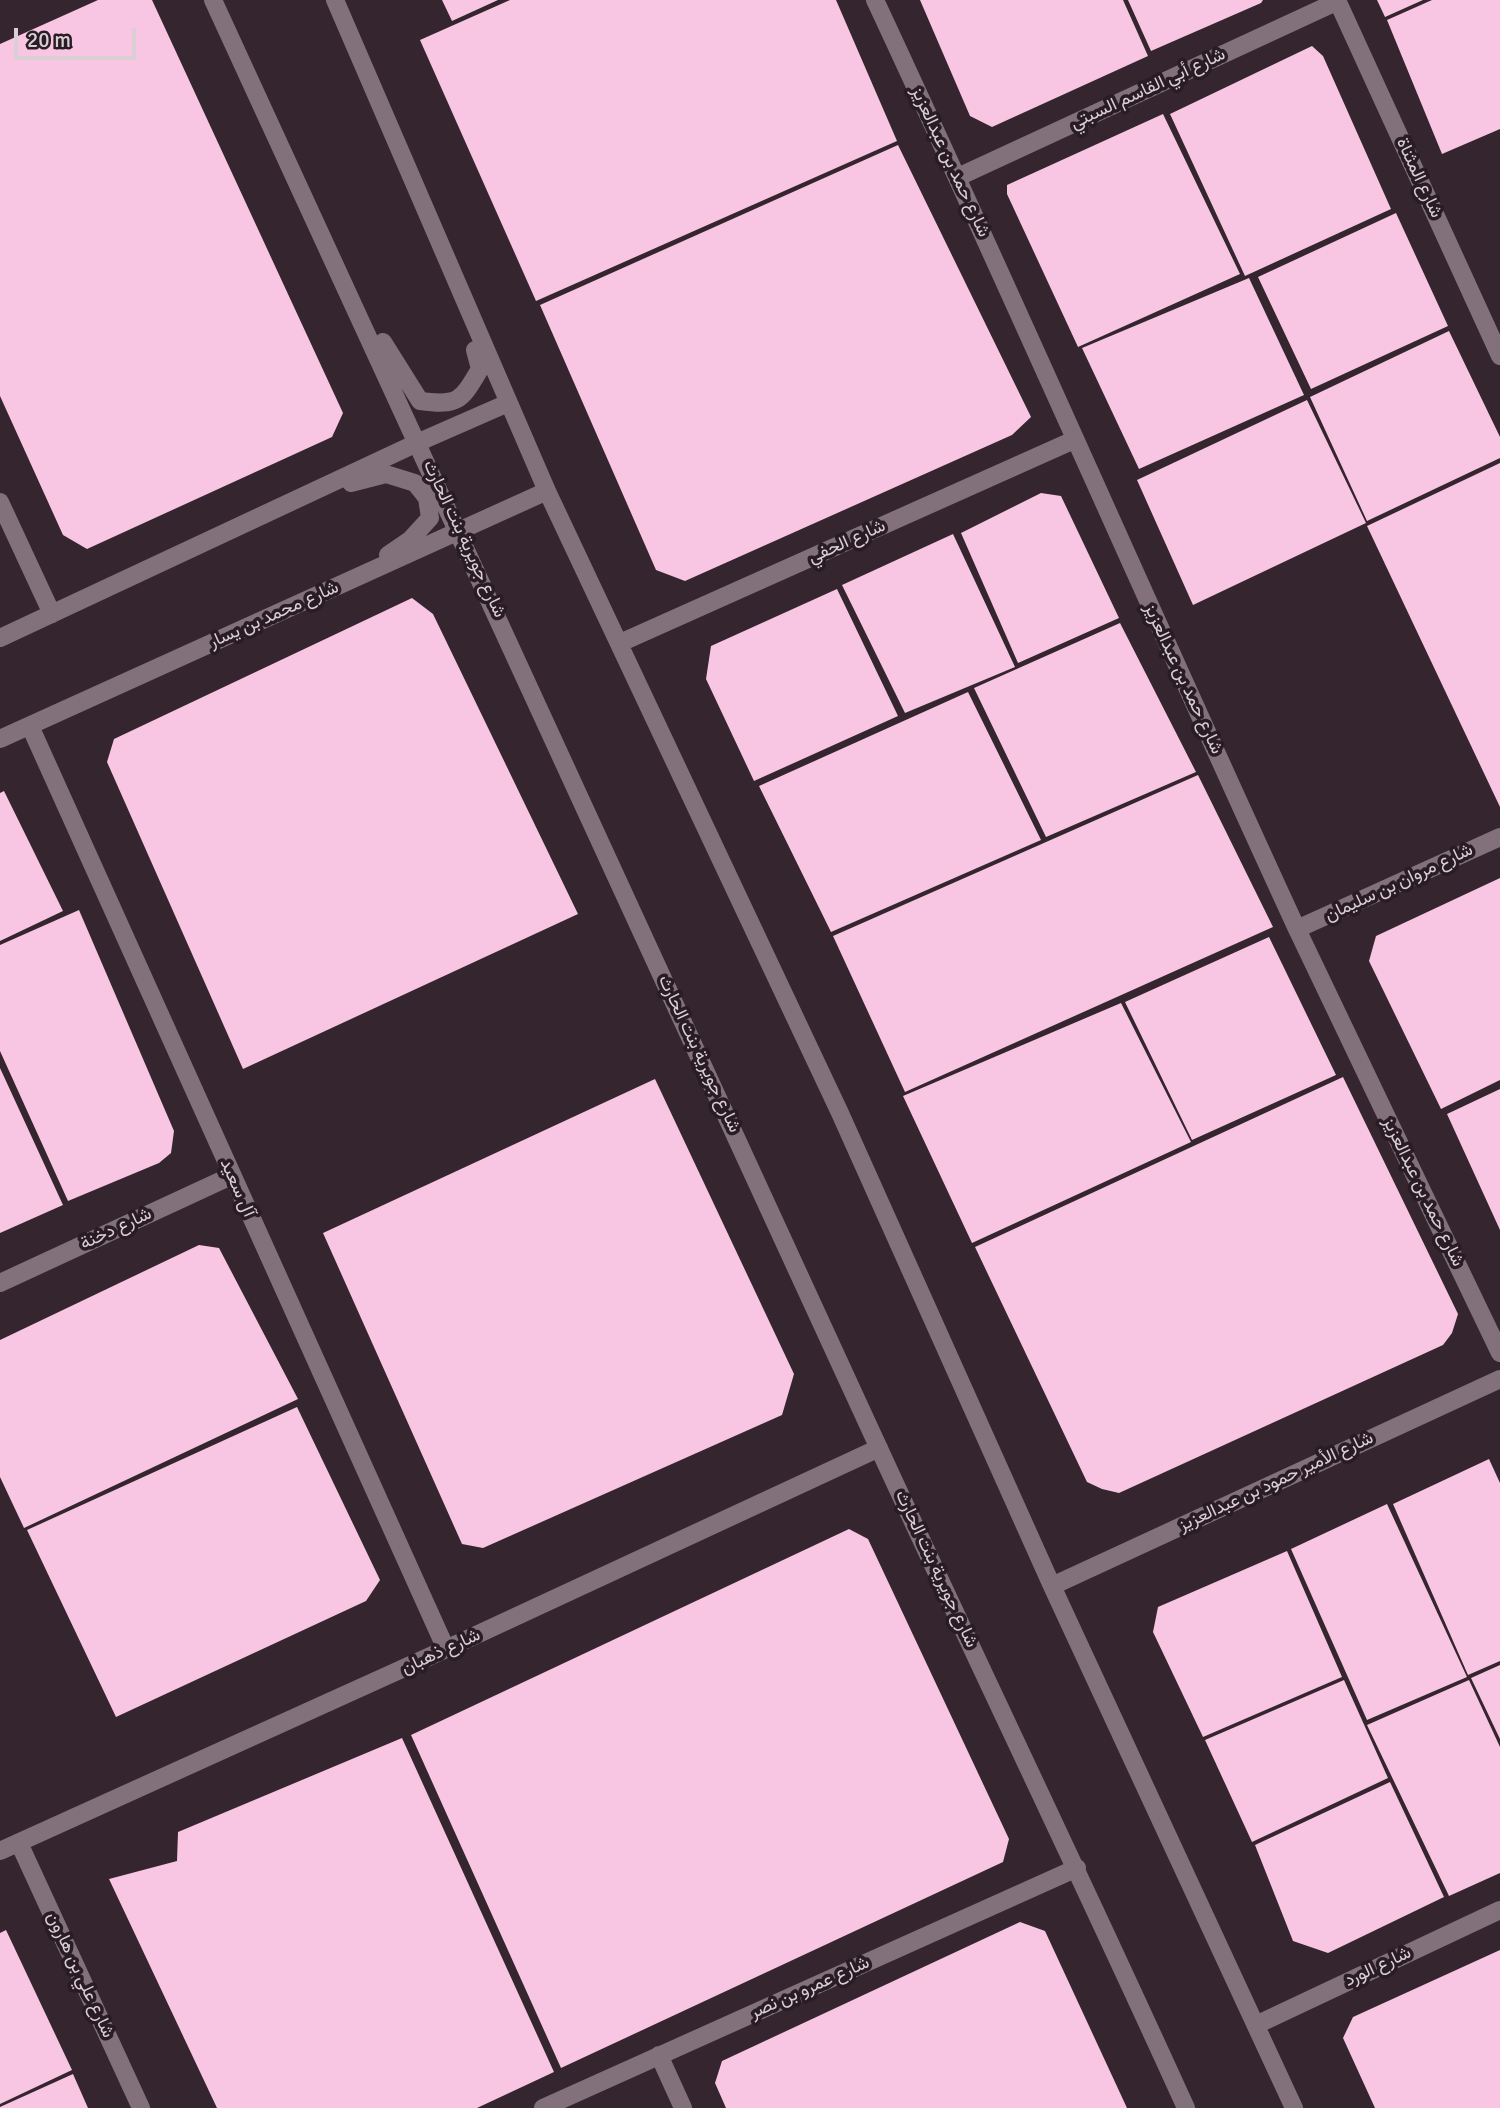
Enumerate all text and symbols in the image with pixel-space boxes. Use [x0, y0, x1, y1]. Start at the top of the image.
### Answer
scale bar [18, 14, 140, 58]
text: 20 m [27, 27, 71, 53]
street label: شارع أبي القاسم السبتي [1067, 44, 1229, 134]
street label: شارع حمد بن عبدالعزيز [906, 83, 994, 241]
street label: شارع المثناة [1391, 135, 1447, 221]
street label: شارع جويرية بنت الحارث [418, 457, 510, 621]
street label: شارع الحفي [805, 515, 889, 569]
street label: شارع محمد بن يسار [206, 577, 342, 653]
street label: شارع حمد بن عبدالعزيز [1139, 600, 1227, 758]
street label: شارع مروان بن سليمان [1322, 839, 1476, 927]
street label: شارع جويرية بنت الحارث [653, 972, 745, 1136]
street label: شارع حمد بن عبدالعزيز [1377, 1114, 1469, 1270]
street label: آل سعيد [215, 1156, 259, 1220]
street label: شارع دخنة [77, 1203, 155, 1255]
street label: شارع الأمير حمود بن عبدالعزيز [1175, 1427, 1377, 1537]
street label: شارع جويرية بنت الحارث [890, 1487, 982, 1651]
street label: شارع ذهبان [398, 1624, 484, 1680]
street label: شارع علي بن هارون [41, 1909, 119, 2041]
street label: شارع الورد [1341, 1942, 1415, 1992]
street label: شارع عمرو بن نصر [747, 1952, 873, 2024]

